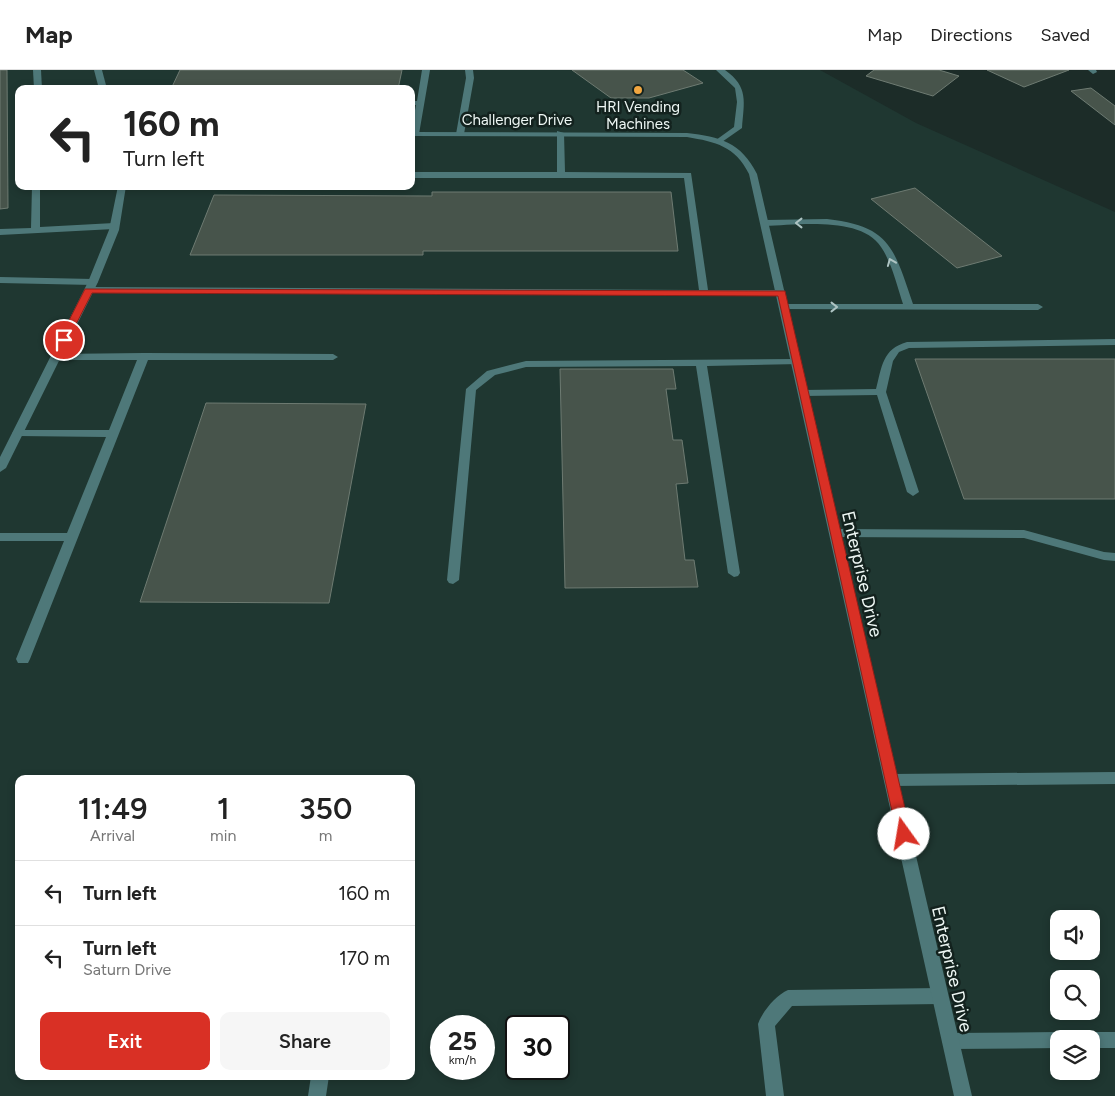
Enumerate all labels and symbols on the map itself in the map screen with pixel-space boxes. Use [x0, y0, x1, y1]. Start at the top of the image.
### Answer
marker: HRI Vending Machines [632, 84, 644, 96]
place label: HRI Vending Machines [596, 98, 680, 133]
street label: Challenger Drive [462, 111, 572, 129]
one-way arrow [795, 218, 802, 228]
one-way arrow [887, 258, 897, 267]
one-way arrow [830, 302, 838, 312]
pin [43, 319, 85, 361]
street label: Enterprise Drive [837, 509, 887, 639]
position arrow [877, 807, 929, 859]
street label: Enterprise Drive [927, 904, 977, 1034]
speed limit sign: 30 [505, 1015, 570, 1080]

